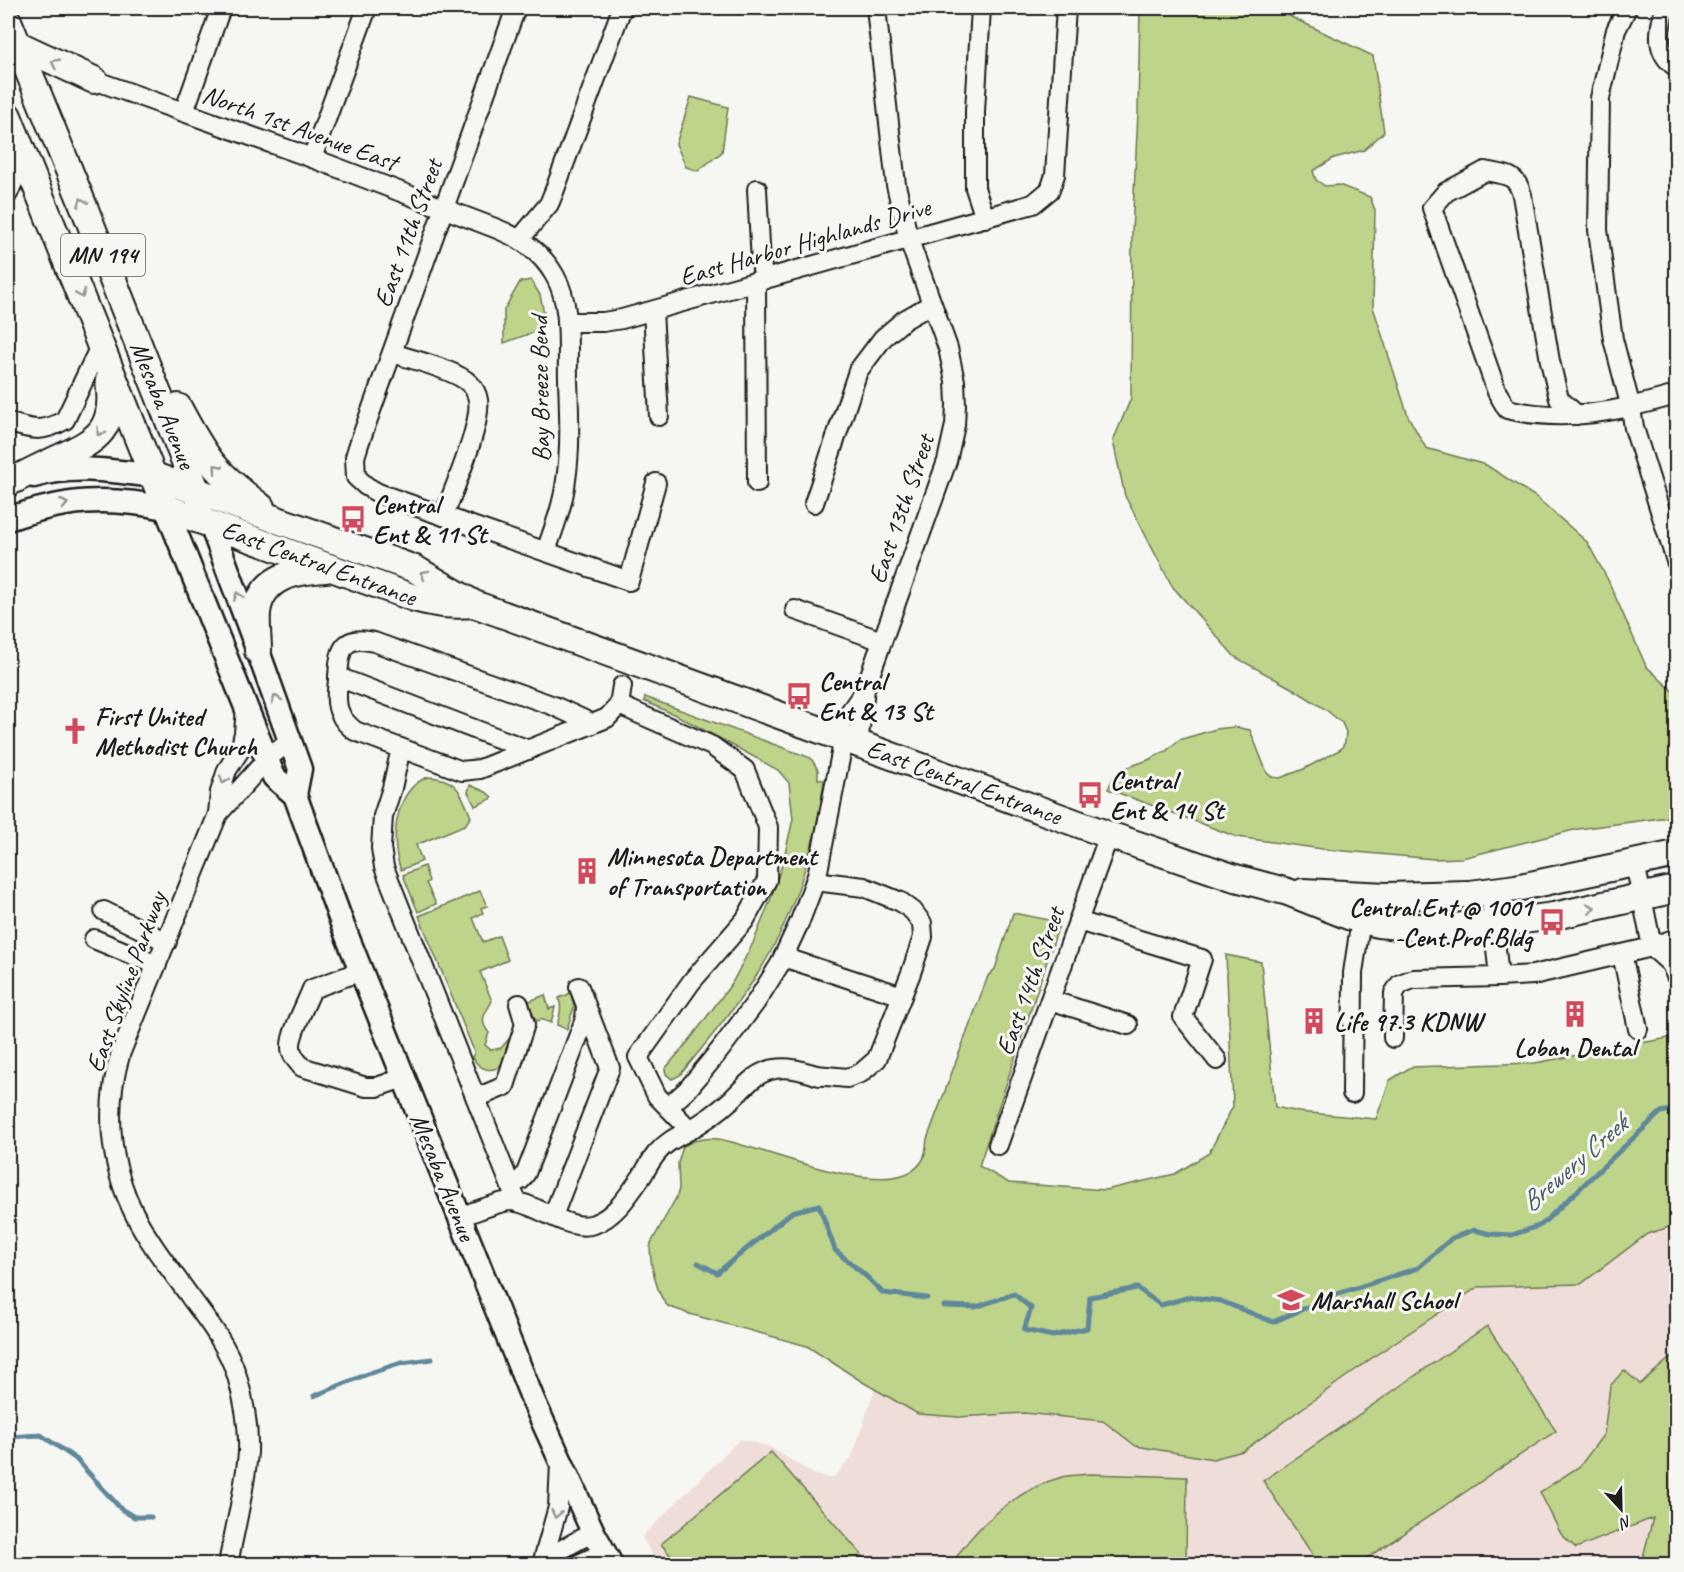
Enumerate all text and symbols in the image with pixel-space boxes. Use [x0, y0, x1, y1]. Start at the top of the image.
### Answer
one-way arrow [51, 59, 62, 71]
street label: North 1st Avenue East [198, 77, 405, 180]
street label: East 11th Street [366, 152, 451, 312]
street label: East Harbor Highlands Drive [676, 190, 935, 294]
one-way arrow [77, 198, 89, 209]
road number: MN 194 [61, 234, 145, 276]
one-way arrow [74, 288, 86, 299]
street label: Bay Breeze Bend [522, 312, 558, 462]
street label: Mesaba Avenue [122, 336, 204, 475]
one-way arrow [96, 425, 107, 436]
street label: East 13th Street [860, 428, 943, 588]
one-way arrow [213, 465, 224, 475]
place label: Central Ent & 11 St [373, 488, 489, 551]
one-way arrow [59, 498, 69, 511]
bus stop icon: Central Ent & 11 St [338, 504, 368, 534]
street label: East Central Entrance [217, 512, 422, 614]
one-way arrow [420, 570, 430, 581]
one-way arrow [233, 592, 245, 603]
place label: Central Ent & 13 St [819, 665, 935, 728]
bus stop icon: Central Ent & 13 St [784, 681, 814, 711]
one-way arrow [270, 694, 283, 705]
place label: First United Methodist Church [95, 700, 258, 763]
church icon: First United Methodist Church [60, 716, 90, 746]
street label: East Central Entrance [862, 731, 1067, 833]
place label: Central Ent & 14 St [1110, 764, 1226, 827]
one-way arrow [218, 774, 231, 785]
bus stop icon: Central Ent & 14 St [1075, 780, 1105, 810]
place label: Minnesota Department of Transportation [607, 840, 819, 903]
building icon: Minnesota Department of Transportation [572, 856, 602, 886]
street label: East Skyline Parkway [78, 885, 175, 1077]
place label: Central Ent @ 1001 -Cent.Prof.Bldg [1349, 891, 1535, 954]
street label: East 14th Street [988, 900, 1073, 1060]
one-way arrow [1585, 902, 1595, 915]
bus stop icon: Central Ent @ 1001 -Cent.Prof.Bldg [1537, 907, 1567, 937]
building icon: Loban Dental [1560, 999, 1590, 1029]
place label: Life 97.3 KDNW [1334, 1005, 1486, 1038]
building icon: Life 97.3 KDNW [1299, 1006, 1329, 1036]
place label: Loban Dental [1514, 1031, 1640, 1064]
water label: Brewery Creek [1514, 1104, 1638, 1219]
street label: Mesaba Avenue [402, 1108, 484, 1247]
place label: Marshall School [1311, 1284, 1461, 1317]
school or university icon: Marshall School [1276, 1285, 1306, 1315]
north arrow [1591, 1479, 1651, 1539]
one-way arrow [550, 1509, 563, 1519]
text: N [1615, 1511, 1635, 1534]

